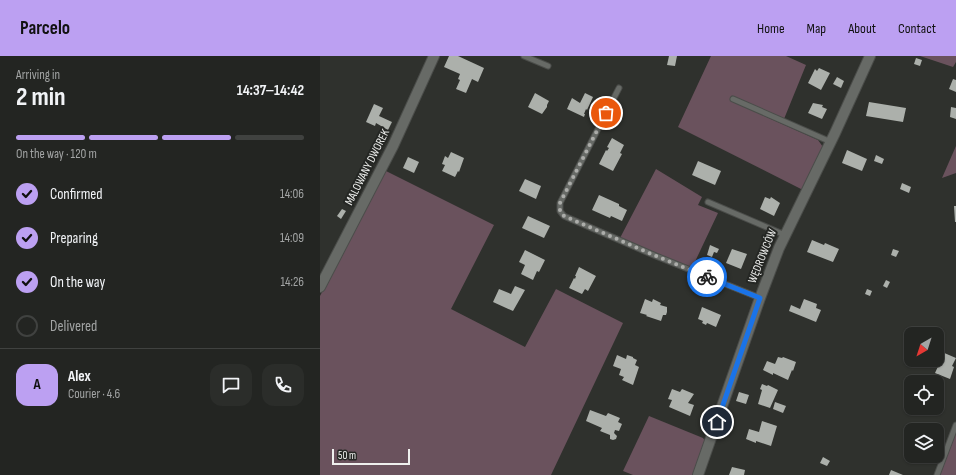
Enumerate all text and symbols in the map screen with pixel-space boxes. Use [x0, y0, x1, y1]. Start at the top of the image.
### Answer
text: Parcelo [20, 17, 70, 40]
text: Home [757, 20, 785, 37]
text: Map [807, 20, 826, 37]
text: About [848, 20, 876, 37]
text: Contact [898, 20, 936, 37]
text: Arriving in [16, 67, 60, 83]
text: 14:37–14:42 [237, 81, 304, 100]
text: 2 min [16, 82, 66, 113]
pin [589, 96, 623, 130]
icon: bag [595, 102, 617, 124]
street label: MALOWANY DWOREK [342, 126, 393, 208]
text: On the way · 120 m [16, 146, 97, 162]
icon: check [16, 183, 38, 205]
text: Confirmed [50, 185, 103, 204]
text: 14:06 [280, 186, 304, 202]
icon: check [16, 227, 38, 249]
street label: WĘDROWCÓW [745, 227, 780, 285]
text: Preparing [50, 229, 98, 248]
text: 14:09 [280, 230, 304, 246]
courier [687, 257, 727, 297]
icon: bike [696, 266, 718, 288]
icon: check [16, 271, 38, 293]
text: On the way [50, 273, 105, 292]
text: 14:26 [281, 274, 304, 290]
text: Delivered [50, 317, 97, 336]
north arrow [904, 327, 944, 367]
map controls [904, 327, 944, 463]
button: chat [210, 364, 252, 406]
button: phone [262, 364, 304, 406]
text: Alex [68, 367, 91, 386]
text: A [33, 375, 41, 394]
button: locate [904, 375, 944, 415]
text: Courier · 4.6 [68, 386, 120, 402]
pin [700, 405, 734, 439]
icon: home [706, 411, 728, 433]
button: layers [904, 423, 944, 463]
scale bar [332, 447, 410, 466]
text: 50 m [338, 449, 356, 462]

